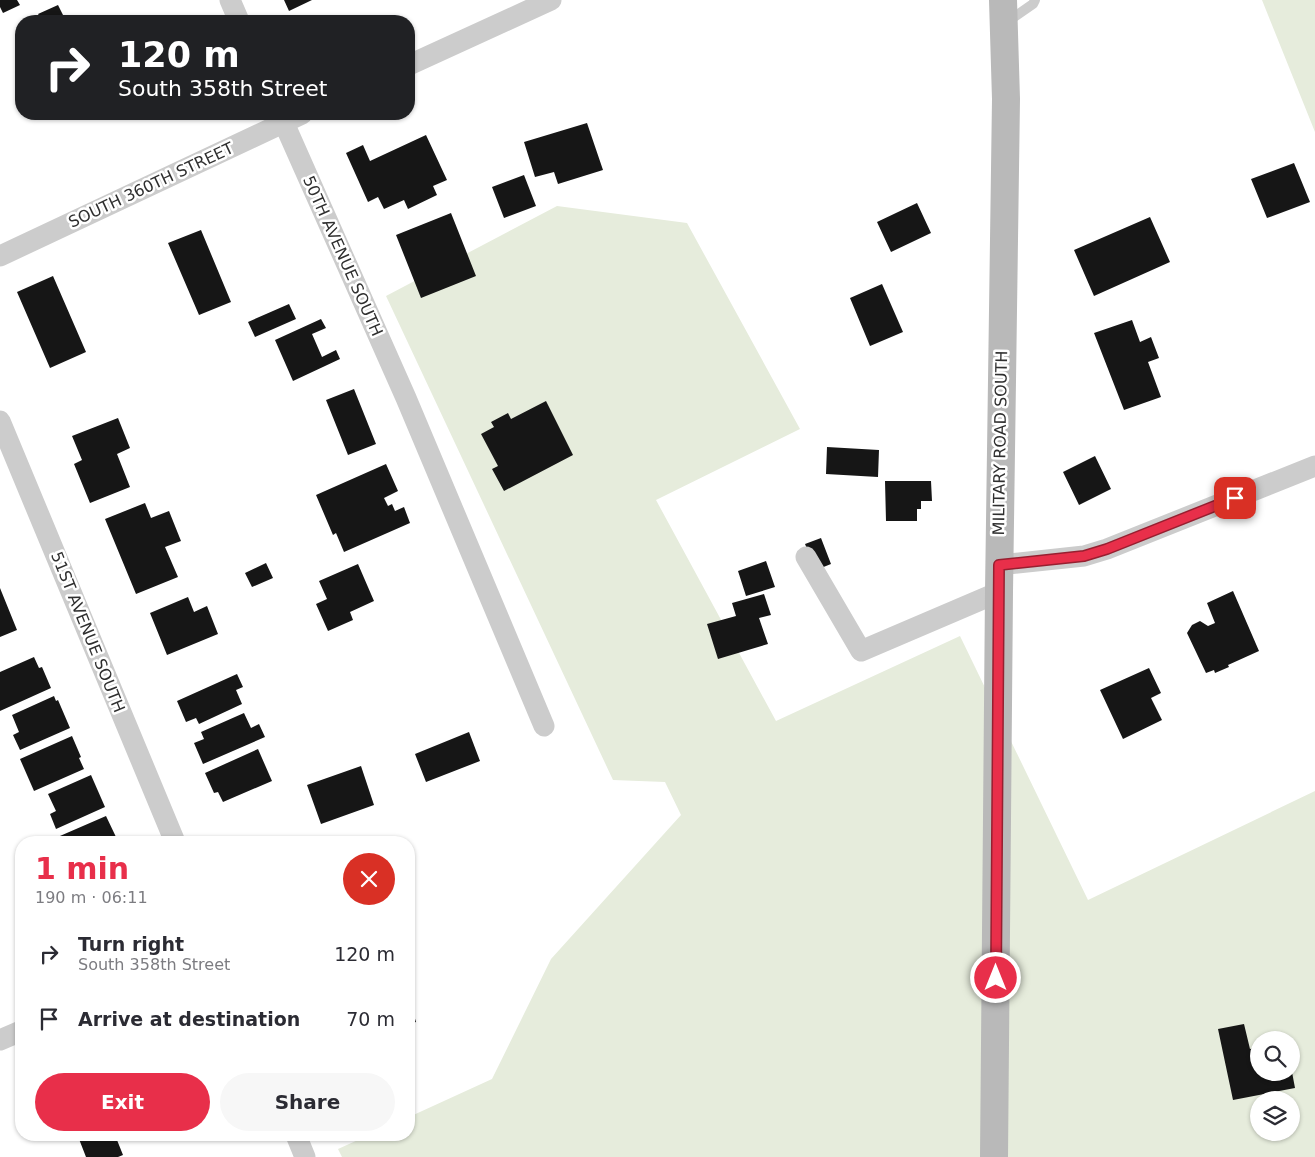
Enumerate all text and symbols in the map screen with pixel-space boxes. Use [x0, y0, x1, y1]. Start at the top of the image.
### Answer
icon: right [35, 35, 100, 100]
text: 120 m [118, 35, 240, 75]
text: South 358th Street [118, 76, 327, 101]
street label: SOUTH 360TH STREET [65, 138, 237, 232]
street label: 50TH AVENUE SOUTH [299, 173, 387, 339]
street label: MILITARY ROAD SOUTH [989, 351, 1011, 535]
pin [1214, 477, 1256, 519]
icon: arrive [1221, 484, 1249, 512]
street label: 51ST AVENUE SOUTH [47, 549, 129, 715]
text: 1 min [35, 851, 129, 886]
button: close [343, 853, 395, 905]
text: 190 m · 06:11 [35, 888, 148, 907]
text: Turn right [78, 933, 184, 955]
icon: right [35, 940, 63, 968]
text: 120 m [334, 943, 395, 965]
position arrow [969, 951, 1021, 1003]
text: South 358th Street [78, 955, 230, 974]
icon: arrive [35, 1005, 63, 1033]
text: Arrive at destination [78, 1008, 300, 1030]
text: 70 m [346, 1008, 395, 1030]
map controls [1250, 1031, 1300, 1141]
button: search [1250, 1031, 1300, 1081]
button: Exit [35, 1073, 210, 1131]
button: Share [220, 1073, 395, 1131]
button: layers [1250, 1091, 1300, 1141]

